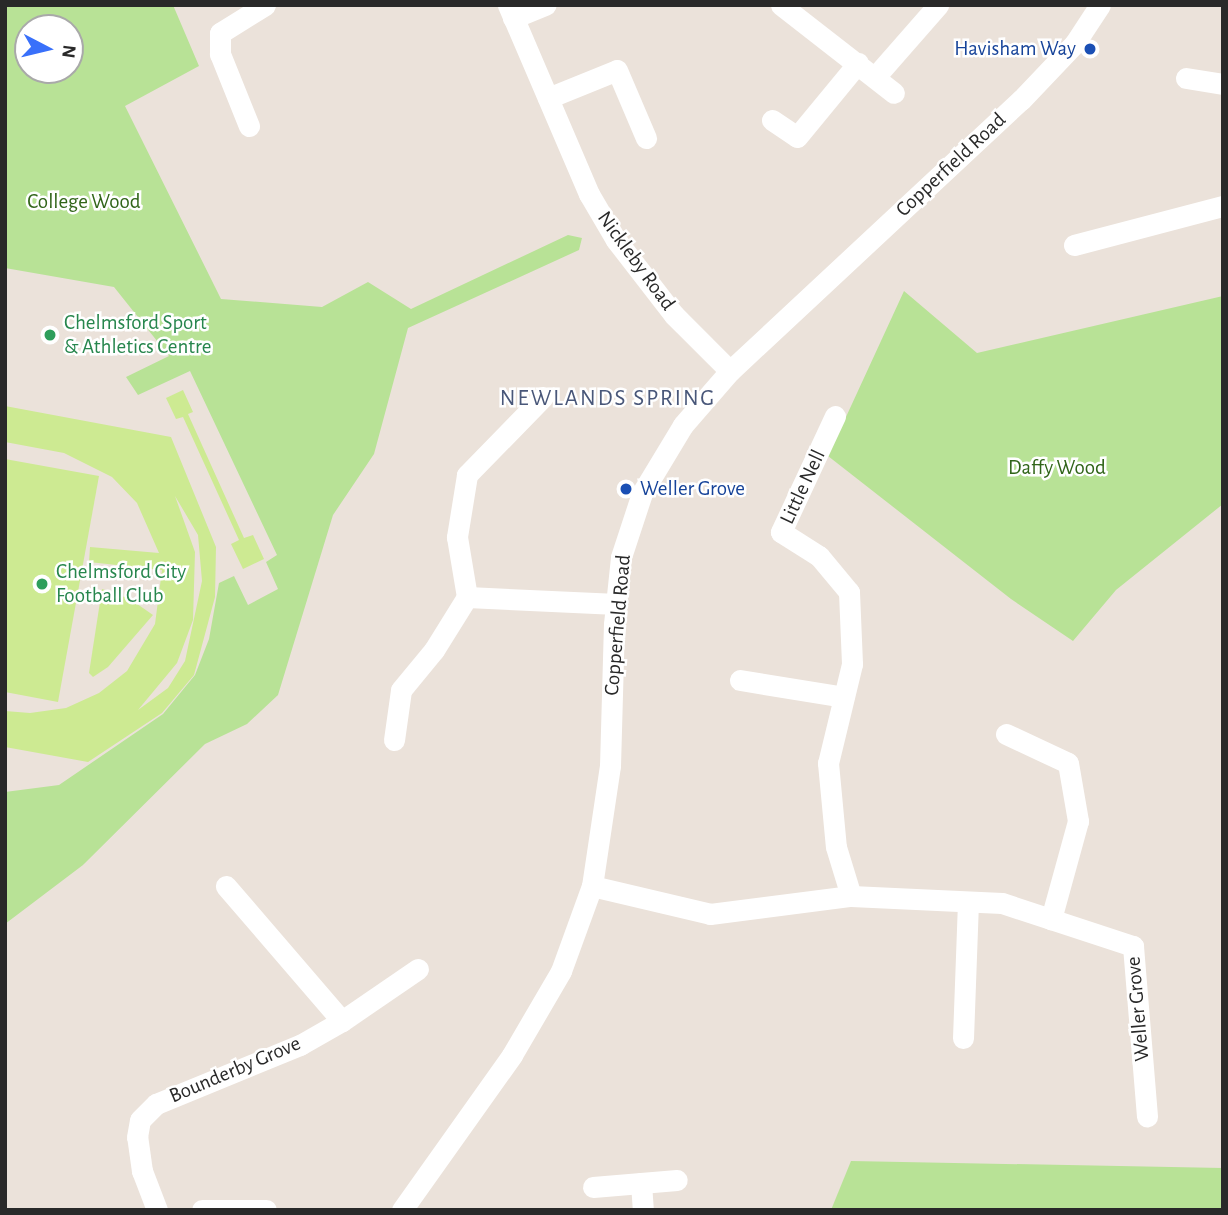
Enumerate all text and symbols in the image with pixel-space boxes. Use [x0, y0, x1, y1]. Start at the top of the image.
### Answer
north arrow [14, 14, 84, 84]
place label: Havisham Way [954, 36, 1076, 62]
marker: Havisham Way [1082, 41, 1098, 57]
text: N [58, 44, 79, 59]
street label: Copperfield Road [891, 108, 1011, 222]
park label: College Wood [27, 189, 141, 215]
street label: Nickleby Road [592, 206, 680, 316]
place label: Chelmsford Sport & Athletics Centre [64, 310, 212, 360]
marker: Chelmsford Sport & Athletics Centre [42, 327, 58, 343]
district label: NEWLANDS SPRING [502, 385, 714, 413]
street label: Little Nell [775, 446, 831, 528]
park label: Daffy Wood [1008, 455, 1106, 481]
place label: Weller Grove [640, 476, 745, 502]
marker: Weller Grove [618, 481, 634, 497]
street label: Copperfield Road [599, 554, 637, 696]
place label: Chelmsford City Football Club [56, 559, 186, 609]
marker: Chelmsford City Football Club [34, 576, 50, 592]
street label: Weller Grove [1121, 956, 1155, 1062]
street label: Bounderby Grove [166, 1031, 304, 1109]

